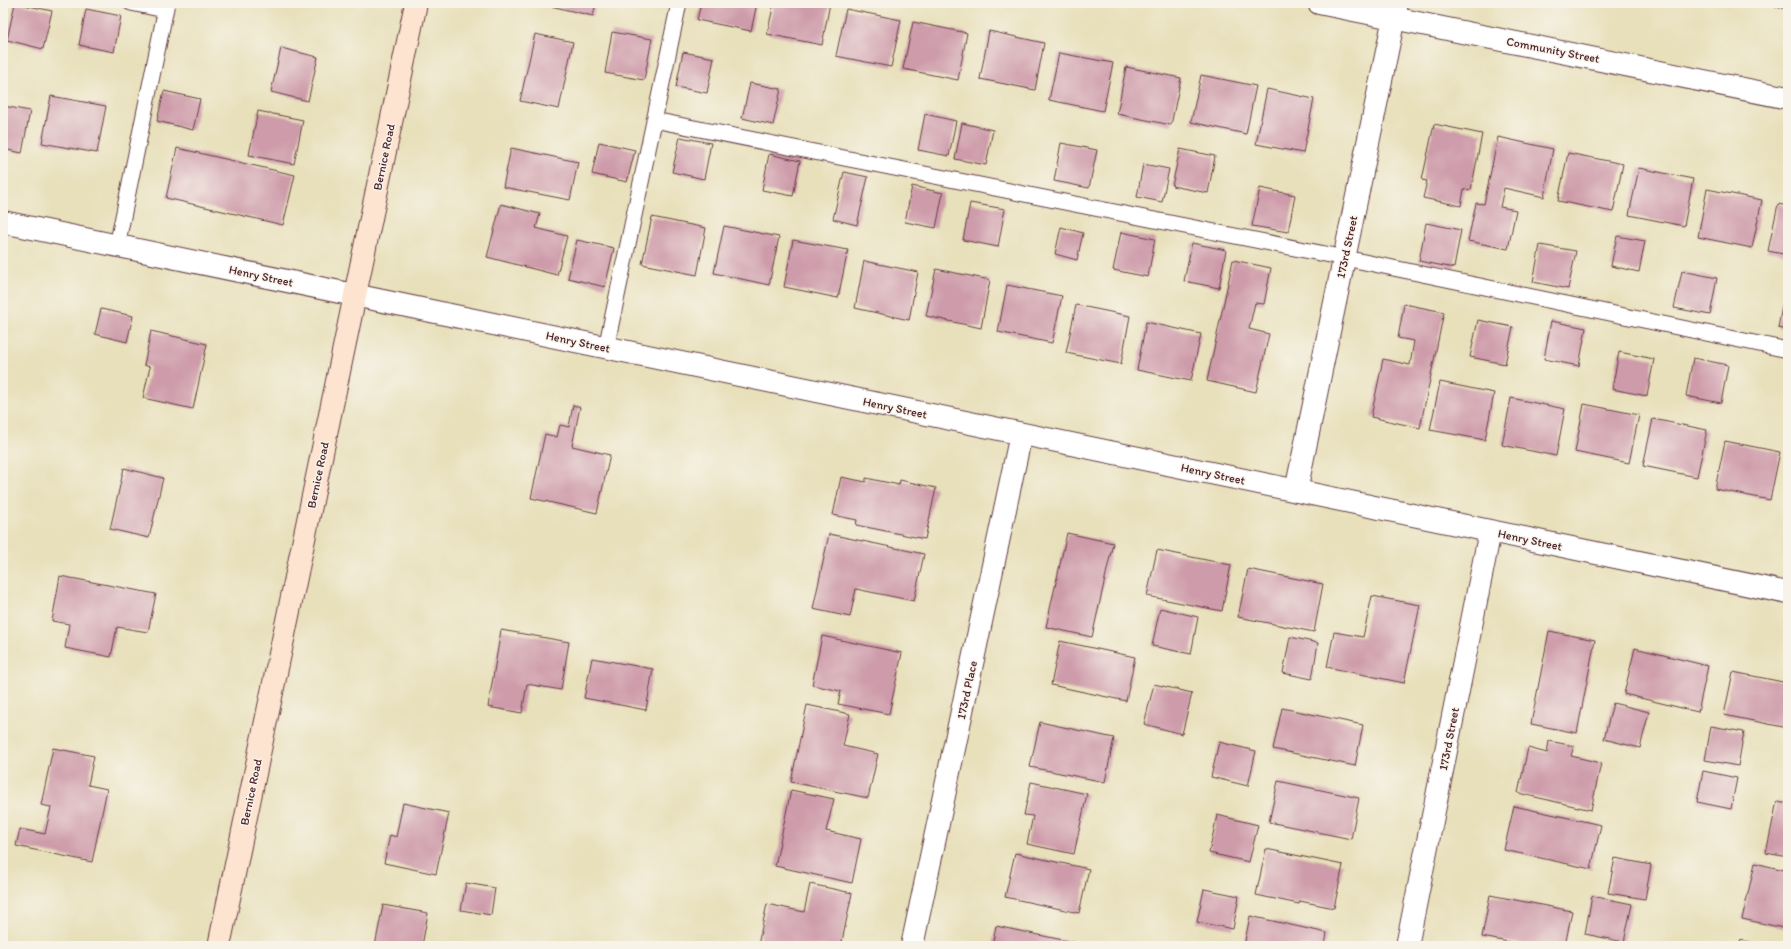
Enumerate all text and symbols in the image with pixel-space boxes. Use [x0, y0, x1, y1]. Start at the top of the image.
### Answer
street label: Community Street [1505, 34, 1601, 66]
street label: Bernice Road [370, 122, 398, 192]
street label: 173rd Street [1334, 214, 1361, 280]
street label: Henry Street [228, 262, 295, 290]
street label: Henry Street [545, 328, 612, 356]
street label: Henry Street [862, 394, 929, 422]
street label: Bernice Road [304, 440, 332, 510]
street label: Henry Street [1180, 460, 1247, 488]
street label: Henry Street [1497, 526, 1564, 554]
street label: 173rd Place [954, 659, 980, 721]
street label: 173rd Street [1436, 706, 1462, 772]
street label: Bernice Road [237, 757, 265, 827]

